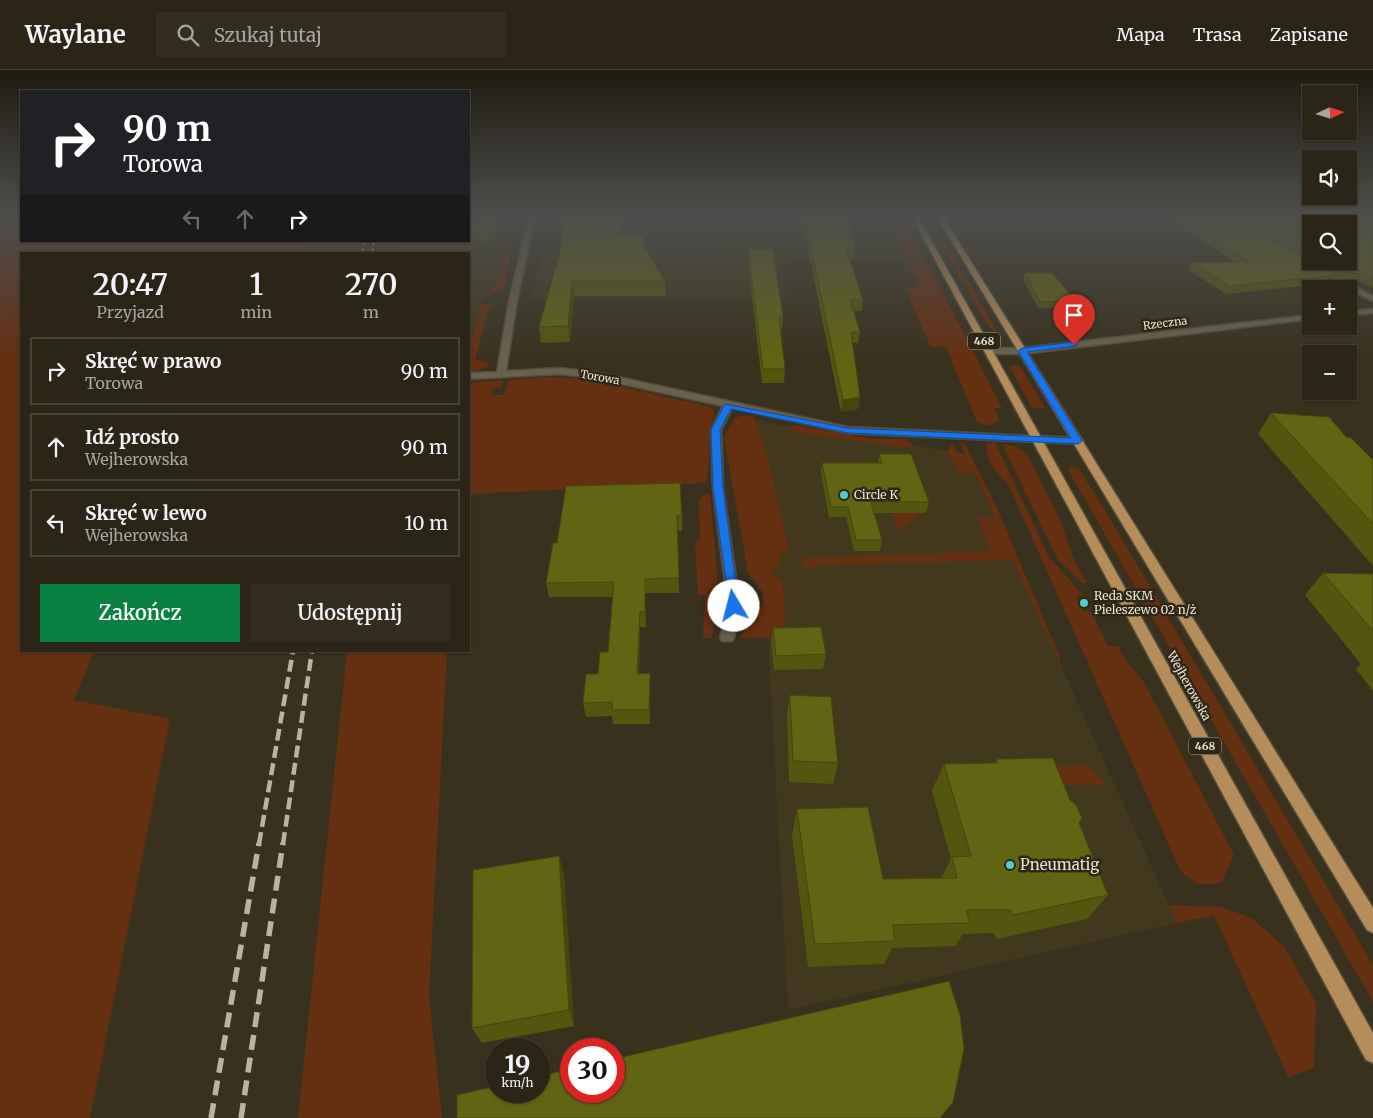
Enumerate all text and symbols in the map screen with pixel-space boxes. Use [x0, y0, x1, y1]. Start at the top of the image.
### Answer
search box [156, 12, 506, 57]
text: Waylane [25, 19, 126, 50]
icon: search [174, 21, 202, 49]
text: Szukaj tutaj [214, 23, 322, 47]
text: Mapa [1117, 23, 1165, 46]
text: Trasa [1193, 23, 1242, 46]
text: Zapisane [1270, 23, 1348, 46]
north arrow [1302, 85, 1358, 140]
map controls [1302, 85, 1357, 400]
text: 90 m [123, 107, 211, 151]
icon: right [40, 110, 105, 175]
text: Torowa [123, 150, 203, 178]
button: sound [1302, 150, 1357, 205]
icon: left [178, 205, 206, 233]
icon: ahead [231, 205, 259, 233]
icon: right [284, 205, 312, 233]
button: search [1302, 215, 1357, 270]
text: 20:47 [93, 265, 168, 303]
text: 1 [249, 265, 263, 303]
text: 270 [345, 265, 398, 303]
button: + [1302, 280, 1357, 335]
pin [1053, 294, 1095, 345]
icon: arrive [1060, 301, 1088, 329]
text: Przyjazd [97, 302, 164, 322]
text: min [240, 302, 272, 322]
text: m [363, 302, 379, 322]
street label: Rzeczna [1142, 313, 1188, 333]
road number: 468 [968, 332, 1000, 350]
button: − [1302, 345, 1357, 400]
text: Skręć w prawo [85, 349, 221, 373]
icon: right [42, 357, 70, 385]
text: 90 m [401, 359, 448, 383]
street label: Torowa [579, 367, 621, 387]
text: Torowa [85, 373, 143, 393]
text: Idź prosto [85, 425, 179, 449]
icon: ahead [42, 433, 70, 461]
text: 90 m [401, 435, 448, 459]
text: Wejherowska [85, 449, 188, 469]
place label: Circle K [854, 487, 898, 502]
marker: Circle K [838, 489, 850, 501]
text: Skręć w lewo [85, 501, 207, 525]
icon: left [42, 509, 70, 537]
text: 10 m [405, 511, 448, 535]
text: Wejherowska [85, 525, 188, 545]
position arrow [707, 579, 759, 631]
button: Zakończ [40, 584, 240, 642]
button: Udostępnij [250, 584, 450, 642]
place label: Reda SKM Pieleszewo 02 n/ż [1094, 588, 1197, 617]
marker: Reda SKM Pieleszewo 02 n/ż [1078, 597, 1090, 609]
street label: Wejherowska [1164, 647, 1215, 724]
road number: 468 [1189, 738, 1221, 754]
place label: Pneumatig [1020, 855, 1099, 874]
marker: Pneumatig [1004, 859, 1016, 871]
speed limit sign: 30 [560, 1038, 625, 1103]
text: 19 [505, 1048, 530, 1080]
text: km/h [502, 1075, 533, 1090]

